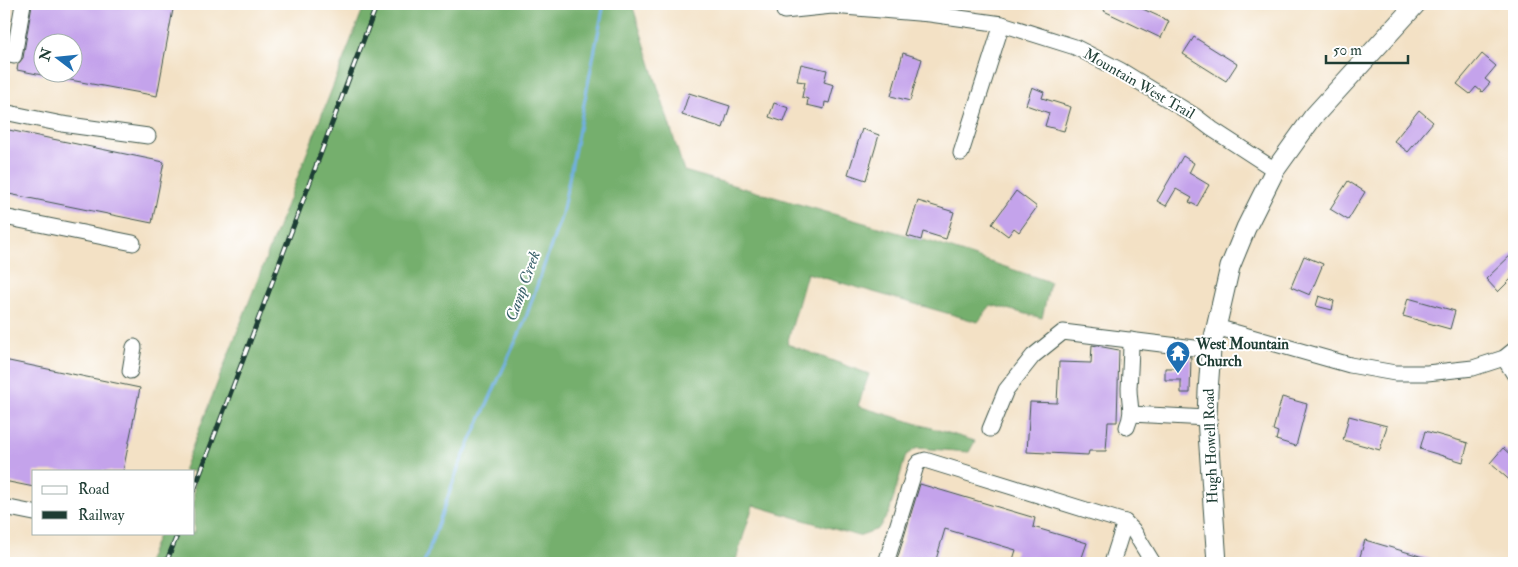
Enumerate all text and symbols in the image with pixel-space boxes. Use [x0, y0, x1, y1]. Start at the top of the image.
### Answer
north arrow [32, 32, 82, 82]
scale bar [1326, 32, 1408, 64]
text: 50 m [1333, 41, 1362, 60]
street label: Mountain West Trail [1080, 44, 1198, 124]
text: N [36, 46, 56, 64]
water label: Camp Creek [501, 248, 545, 324]
place label: West Mountain Church [1195, 335, 1289, 371]
temple icon: West Mountain Church [1165, 340, 1191, 374]
street label: Hugh Howell Road [1199, 388, 1223, 504]
legend [32, 470, 195, 534]
text: Road [78, 480, 110, 499]
text: Railway [78, 506, 125, 525]

